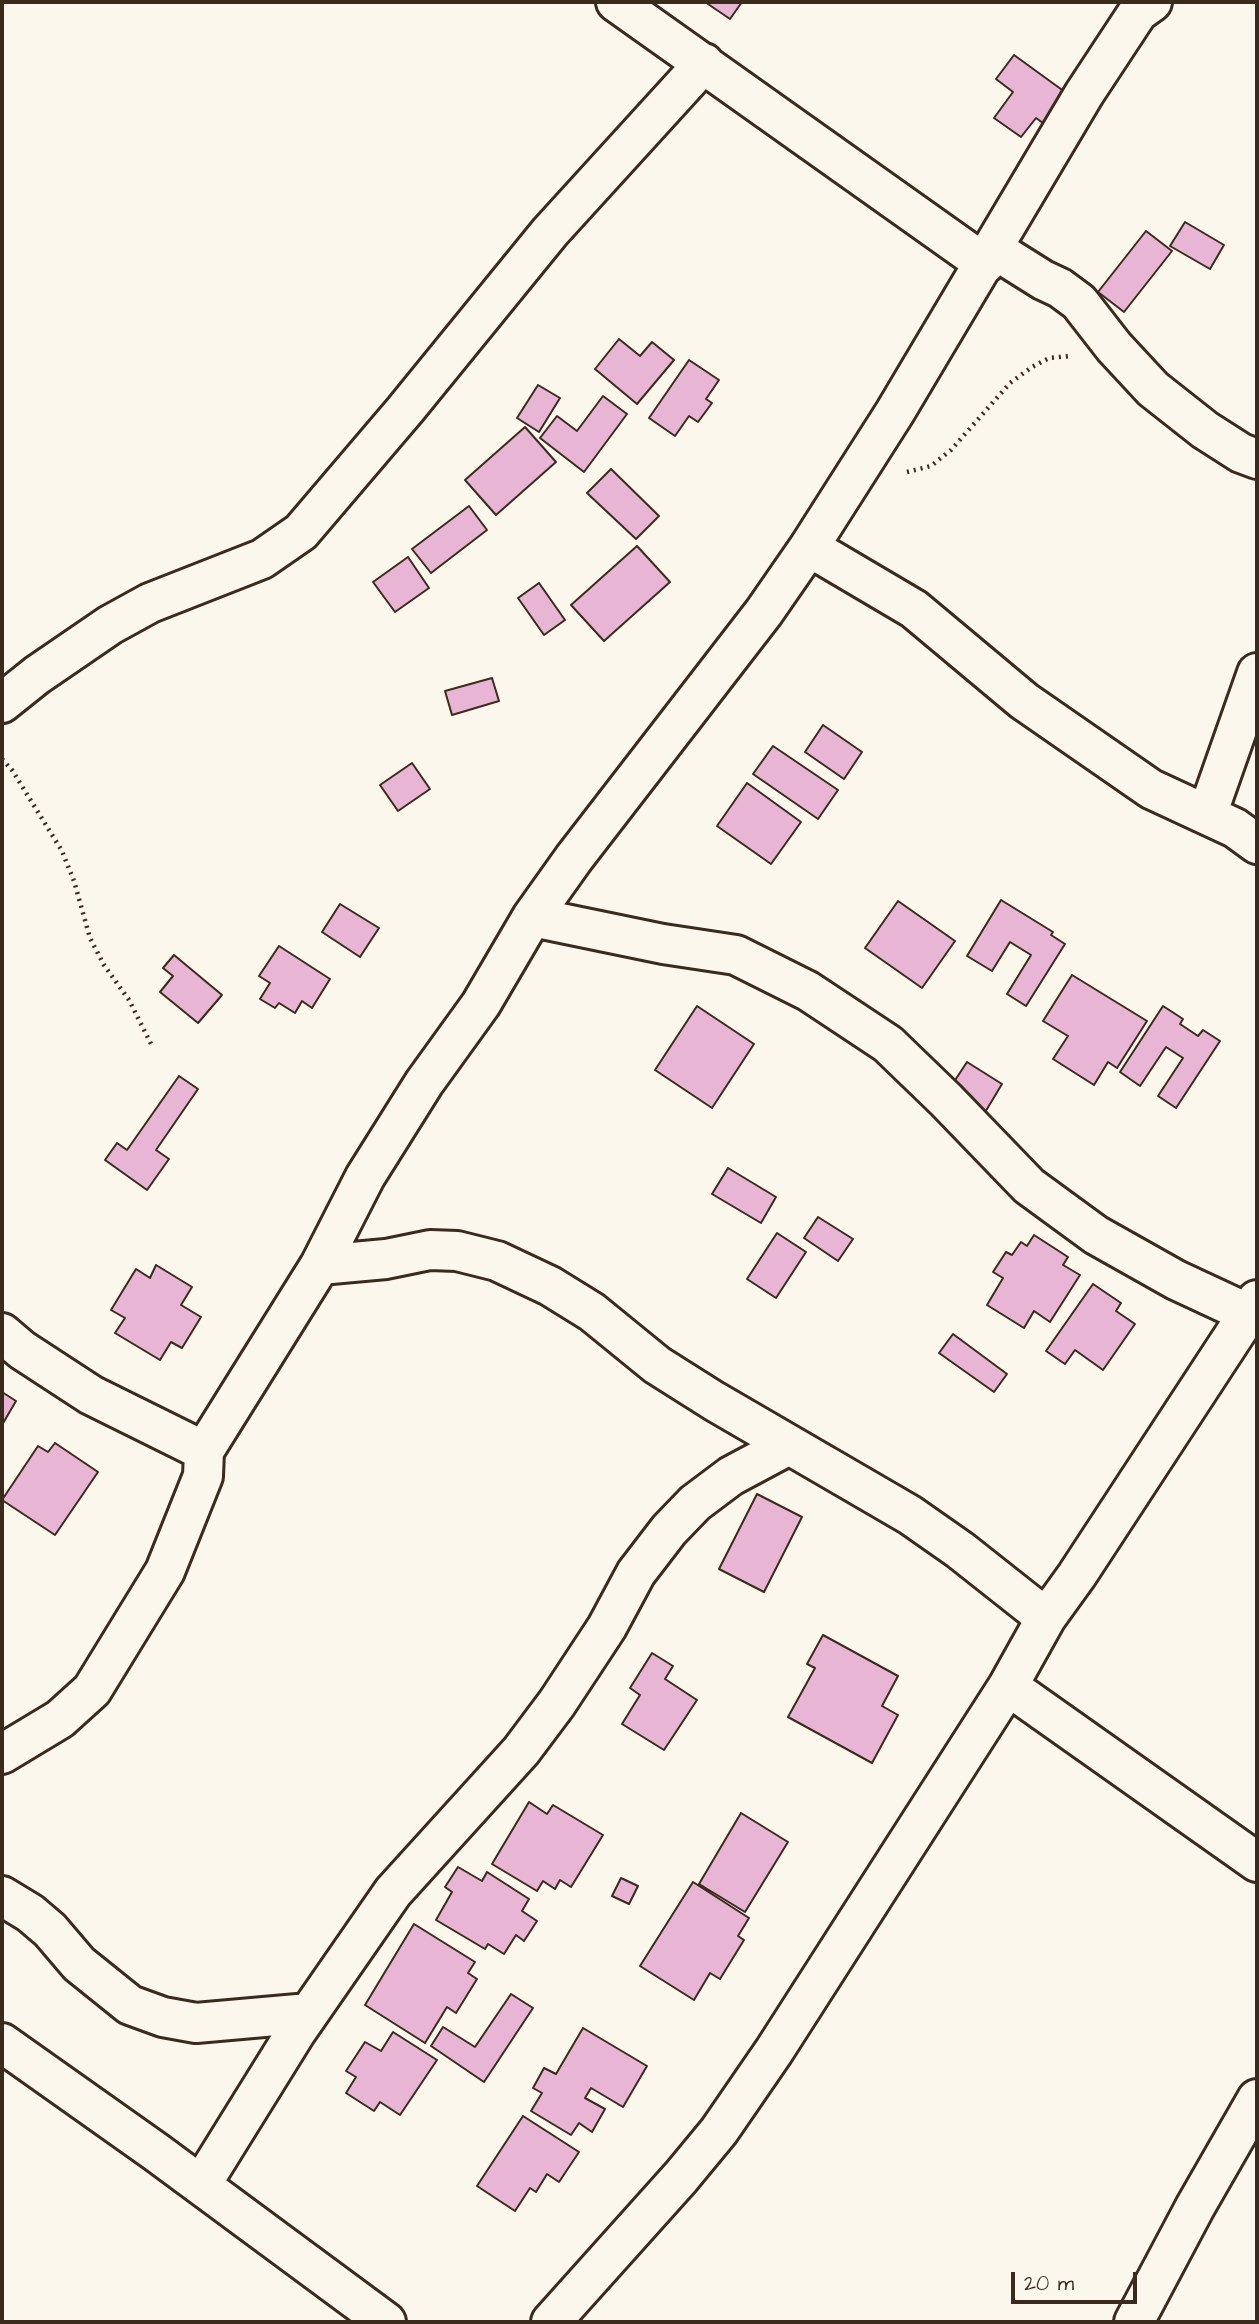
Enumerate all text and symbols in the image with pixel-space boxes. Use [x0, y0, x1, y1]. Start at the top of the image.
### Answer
scale bar [1014, 2258, 1140, 2302]
text: 20 m [1024, 2269, 1074, 2298]

